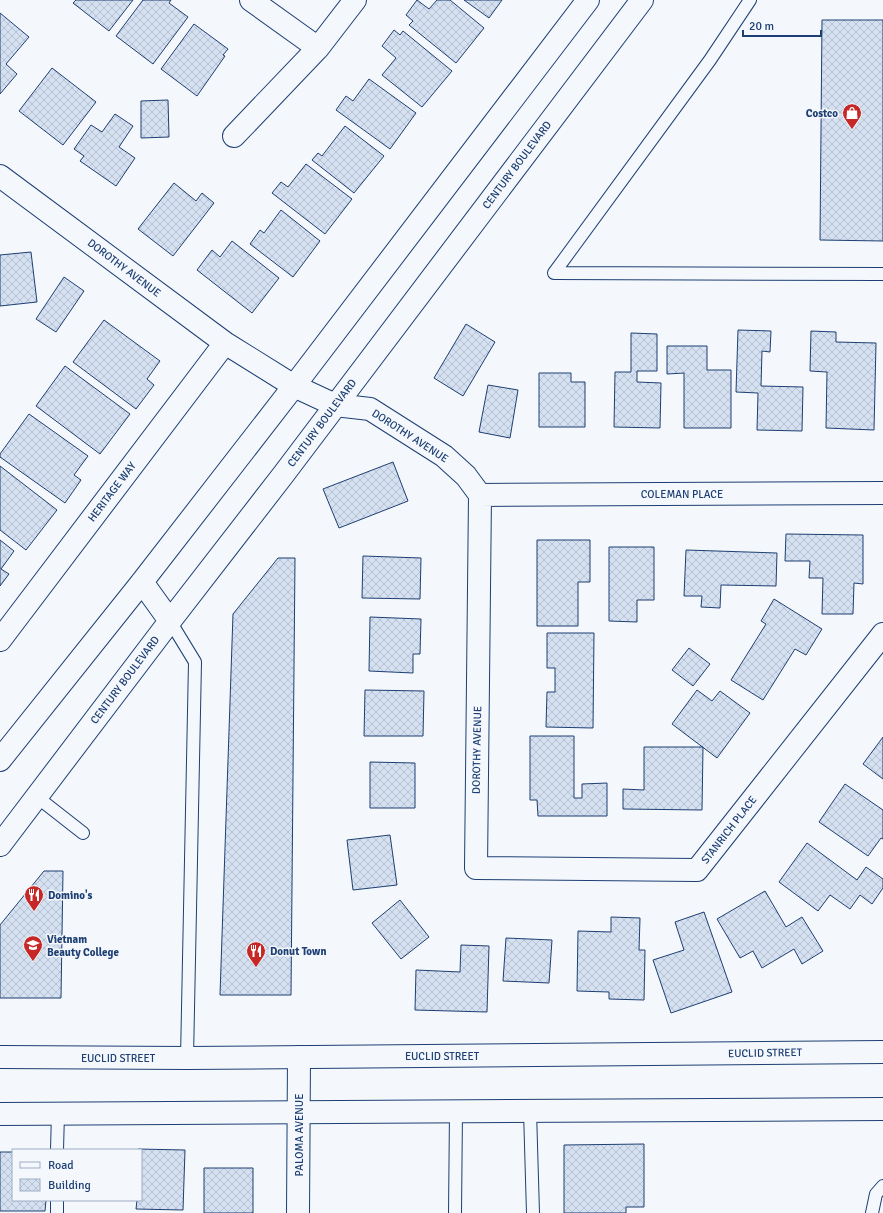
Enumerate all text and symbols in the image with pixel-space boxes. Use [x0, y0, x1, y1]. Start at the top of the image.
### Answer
scale bar [743, 12, 821, 38]
text: 20 m [749, 19, 774, 34]
shop icon: Costco [841, 102, 863, 130]
place label: Costco [806, 107, 838, 120]
street label: CENTURY BOULEVARD [480, 118, 554, 212]
street label: DOROTHY AVENUE [85, 236, 163, 300]
street label: CENTURY BOULEVARD [285, 376, 359, 470]
street label: DOROTHY AVENUE [369, 406, 451, 466]
street label: HERITAGE WAY [85, 459, 139, 524]
street label: COLEMAN PLACE [641, 488, 723, 501]
street label: CENTURY BOULEVARD [88, 633, 162, 727]
street label: DOROTHY AVENUE [470, 706, 484, 794]
street label: STANRICH PLACE [699, 794, 759, 866]
restaurant icon: Domino's [23, 884, 45, 912]
place label: Domino's [48, 889, 93, 902]
place label: Vietnam Beauty College [47, 933, 119, 959]
school or university icon: Vietnam Beauty College [22, 934, 44, 962]
restaurant icon: Donut Town [245, 940, 267, 968]
place label: Donut Town [270, 945, 326, 958]
street label: EUCLID STREET [728, 1046, 803, 1060]
street label: EUCLID STREET [405, 1050, 480, 1063]
street label: EUCLID STREET [81, 1052, 156, 1065]
street label: PALOMA AVENUE [293, 1094, 306, 1176]
legend [12, 1149, 142, 1201]
text: Road [48, 1158, 74, 1173]
text: Building [48, 1178, 91, 1193]

